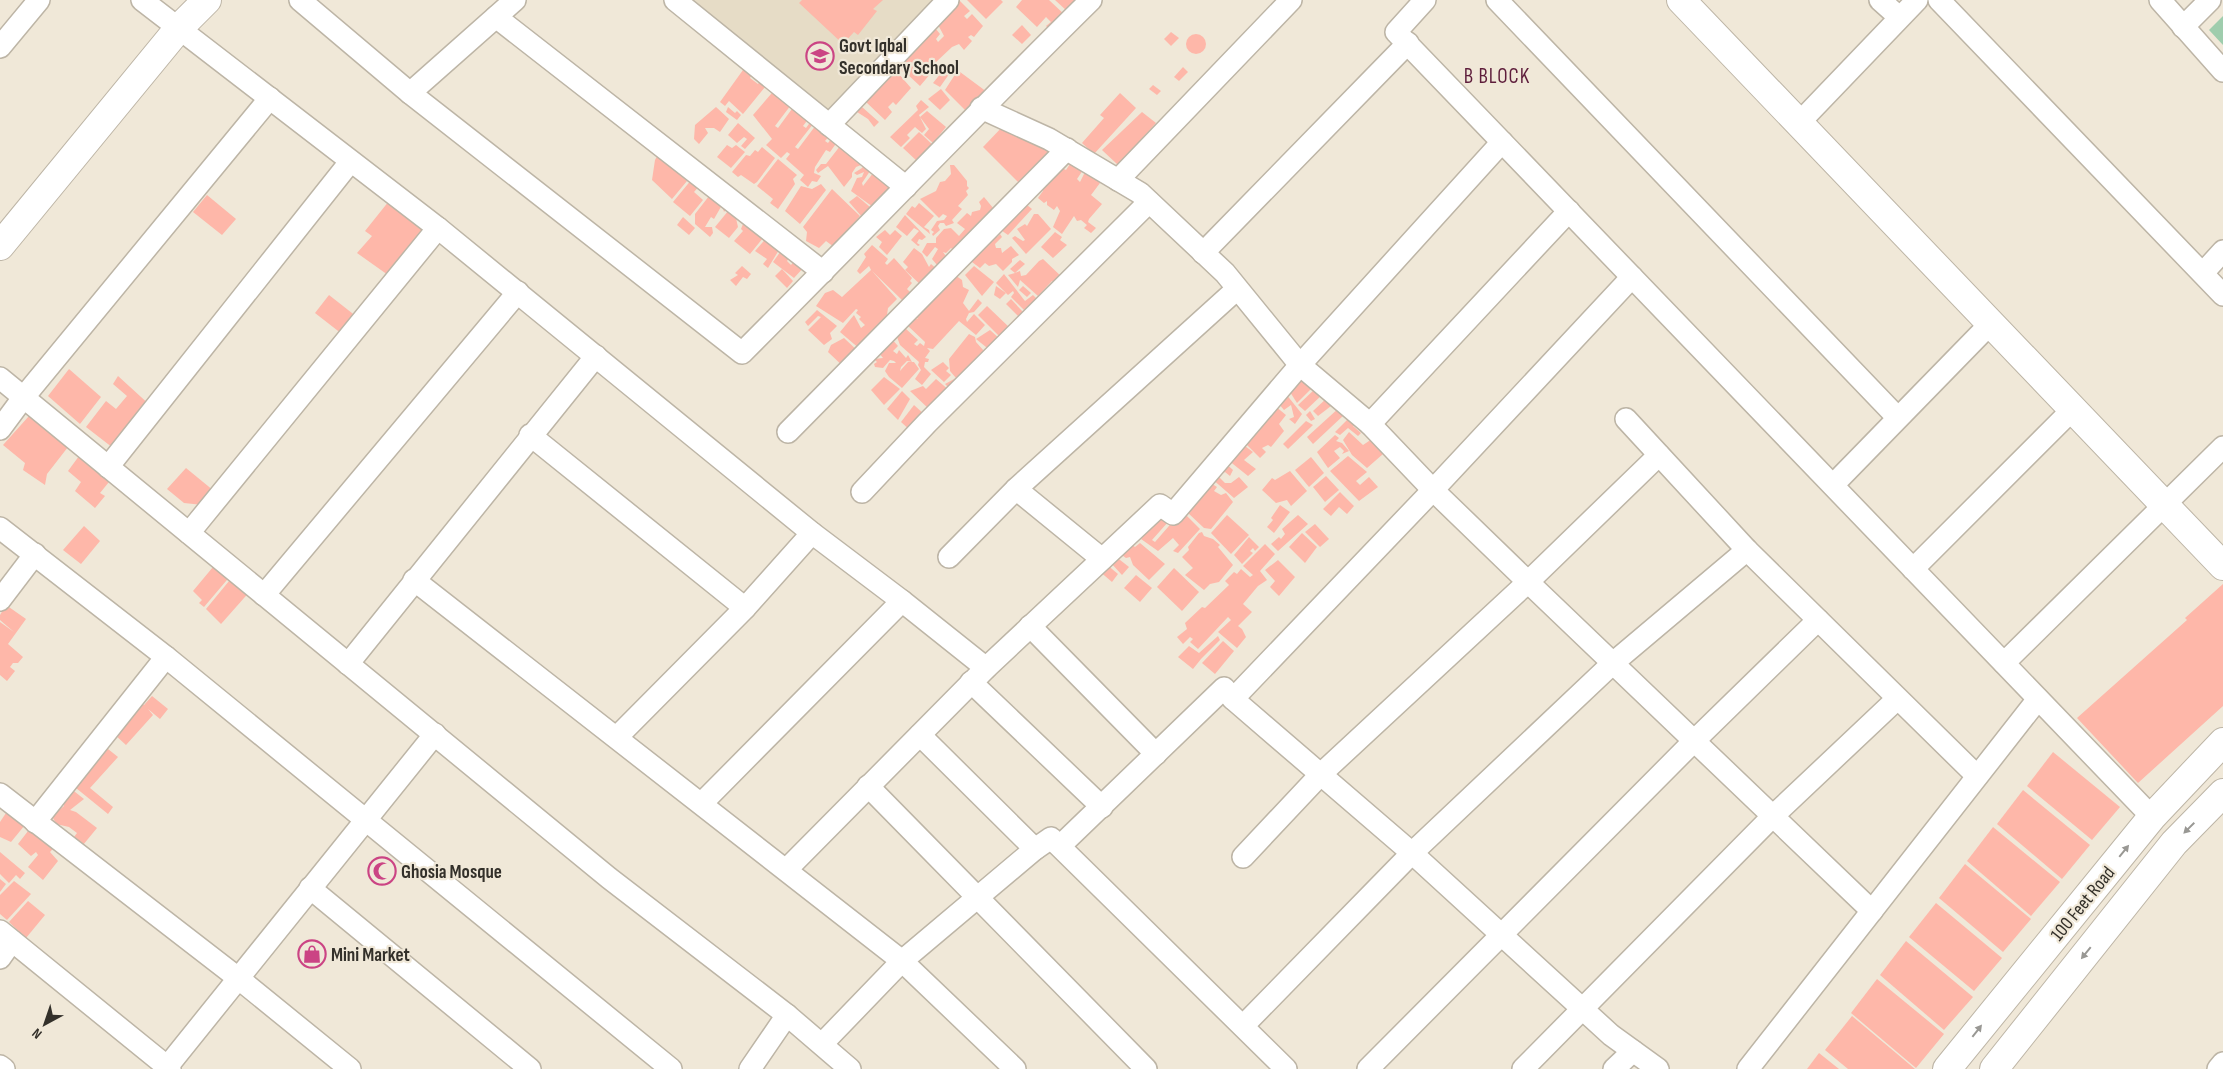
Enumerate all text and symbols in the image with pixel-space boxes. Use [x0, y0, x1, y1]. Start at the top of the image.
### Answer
place label: Govt Iqbal Secondary School [839, 35, 959, 80]
school or university icon: Govt Iqbal Secondary School [805, 41, 835, 71]
district label: B BLOCK [1464, 64, 1530, 89]
one-way arrow [2183, 821, 2195, 833]
one-way arrow [2119, 844, 2130, 857]
mosque icon: Ghosia Mosque [367, 856, 397, 886]
place label: Ghosia Mosque [401, 861, 502, 884]
street label: 100 Feet Road [2046, 862, 2120, 946]
shop icon: Mini Market [297, 939, 327, 969]
place label: Mini Market [331, 944, 410, 967]
one-way arrow [2080, 947, 2091, 960]
north arrow [20, 999, 70, 1049]
one-way arrow [1971, 1024, 1982, 1037]
text: N [29, 1025, 45, 1042]

